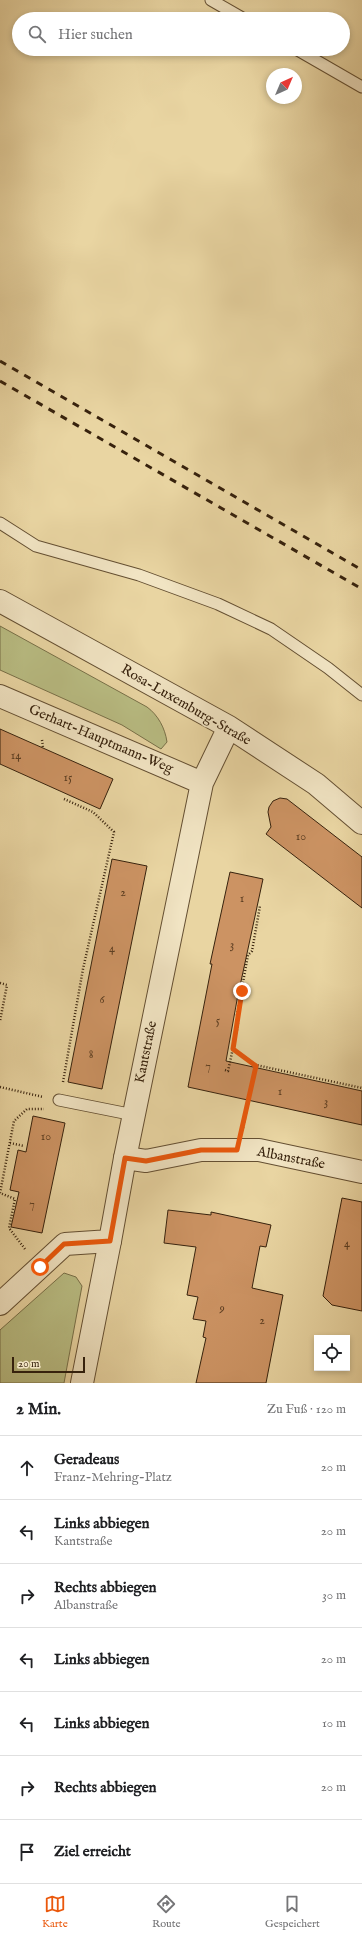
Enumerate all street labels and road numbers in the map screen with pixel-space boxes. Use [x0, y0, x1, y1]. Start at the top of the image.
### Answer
street label: Rosa-Luxemburg-Straße [118, 660, 255, 750]
street label: Gerhart-Hauptmann-Weg [26, 700, 176, 778]
street label: Kantstraße [131, 1019, 161, 1085]
street label: Albanstraße [255, 1142, 327, 1174]

